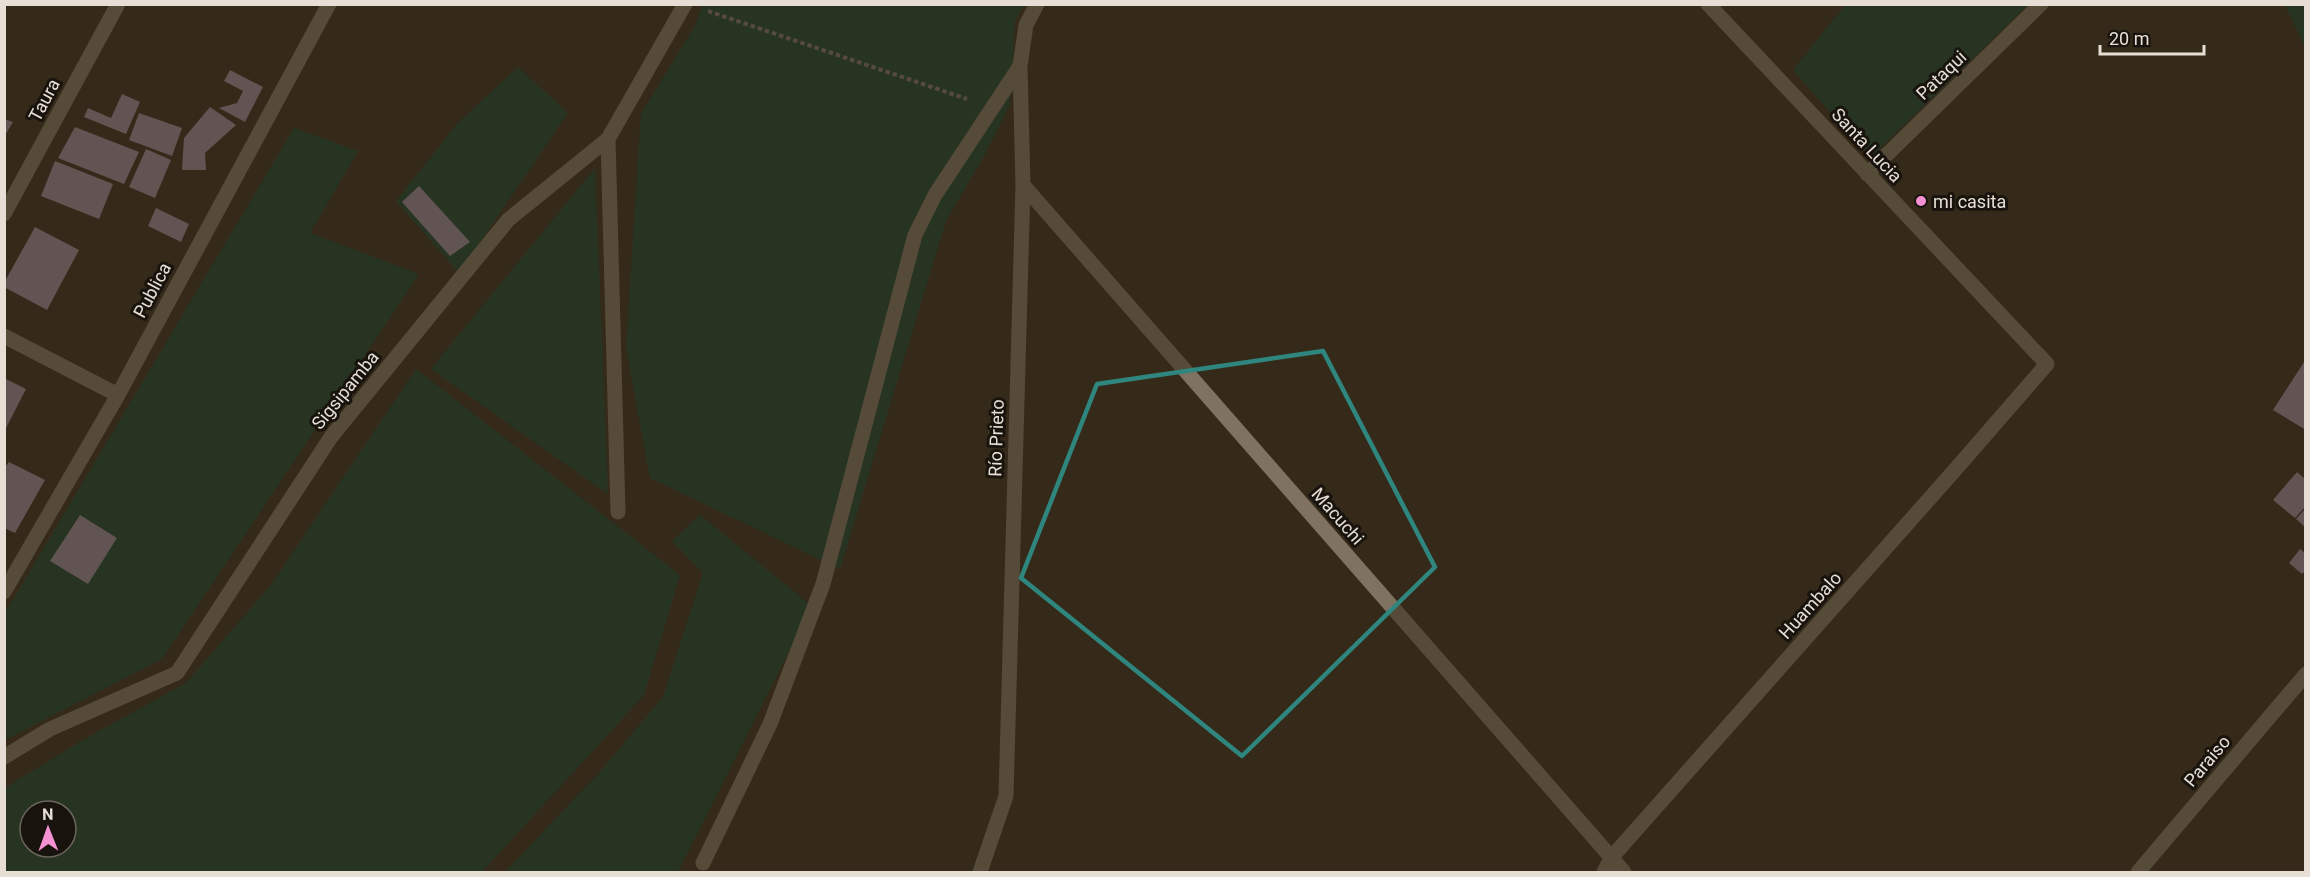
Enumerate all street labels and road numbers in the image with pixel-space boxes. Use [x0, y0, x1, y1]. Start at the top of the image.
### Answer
street label: Pataqui [1912, 46, 1970, 104]
street label: Taura [24, 75, 64, 125]
street label: Santa Lucia [1827, 104, 1907, 186]
street label: Publica [129, 259, 175, 321]
street label: Sigsipamba [307, 347, 383, 433]
street label: Río Prieto [984, 399, 1008, 477]
street label: Macuchi [1308, 483, 1368, 549]
street label: Huambalo [1774, 567, 1846, 643]
street label: Paraiso [2180, 731, 2234, 791]

